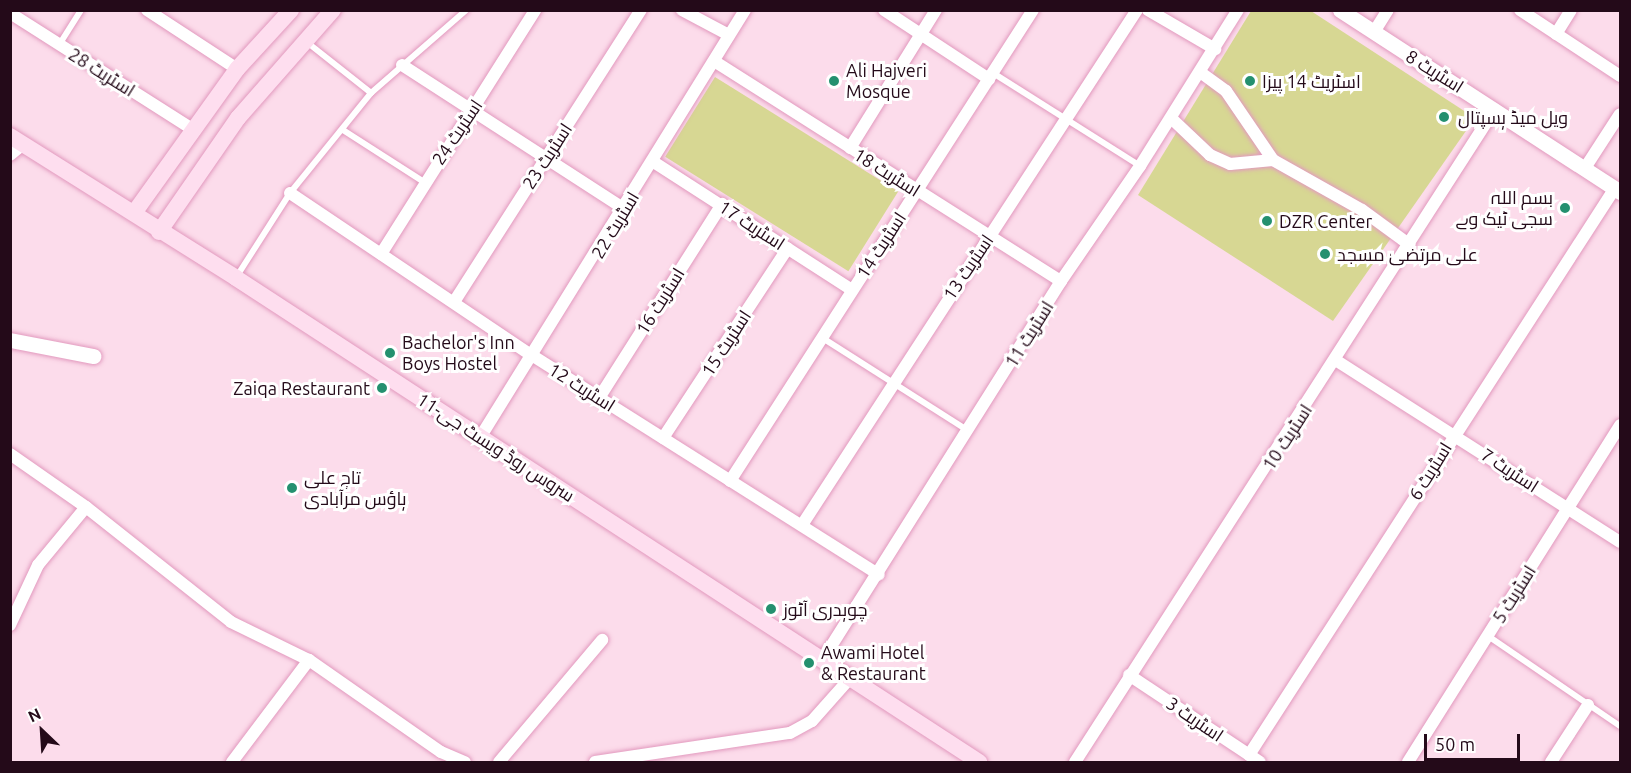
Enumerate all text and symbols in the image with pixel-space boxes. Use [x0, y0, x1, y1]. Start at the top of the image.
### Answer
street label: اسٹریٹ 28 [65, 43, 139, 101]
street label: اسٹریٹ 8 [1402, 45, 1468, 97]
place label: Ali Hajveri Mosque [846, 60, 927, 103]
place label: اسٹریٹ 14 پیزا [1262, 70, 1361, 92]
marker: Ali Hajveri Mosque [827, 74, 841, 88]
marker: اسٹریٹ 14 پیزا [1243, 74, 1257, 88]
street label: اسٹریٹ 24 [427, 95, 487, 169]
place label: ویل میڈ ہسپتال [1458, 106, 1568, 128]
marker: ویل میڈ ہسپتال [1435, 108, 1453, 126]
street label: اسٹریٹ 23 [518, 119, 576, 193]
street label: اسٹریٹ 18 [850, 143, 924, 201]
place label: بسم اللہ سجی ٹیک وے [1455, 187, 1553, 230]
street label: اسٹریٹ 22 [587, 188, 643, 262]
street label: اسٹریٹ 17 [715, 196, 789, 254]
marker: بسم اللہ سجی ٹیک وے [1558, 201, 1572, 215]
street label: اسٹریٹ 14 [852, 208, 910, 282]
place label: DZR Center [1279, 210, 1372, 232]
marker: DZR Center [1260, 214, 1274, 228]
street label: اسٹریٹ 13 [938, 230, 998, 304]
place label: علی مرتضیٰ مسجد [1337, 243, 1478, 265]
marker: علی مرتضیٰ مسجد [1318, 247, 1332, 261]
street label: اسٹریٹ 16 [631, 264, 689, 338]
street label: اسٹریٹ 11 [1000, 297, 1058, 371]
street label: اسٹریٹ 15 [697, 306, 755, 380]
place label: Bachelor's Inn Boys Hostel [402, 332, 515, 374]
marker: Bachelor's Inn Boys Hostel [383, 346, 397, 360]
street label: اسٹریٹ 12 [545, 358, 619, 416]
place label: Zaiqa Restaurant [233, 377, 370, 399]
marker: Zaiqa Restaurant [375, 381, 389, 395]
street label: سروس روڈ ویسٹ جی-11 [413, 388, 579, 506]
street label: اسٹریٹ 10 [1258, 400, 1316, 474]
street label: اسٹریٹ 6 [1404, 438, 1456, 504]
street label: اسٹریٹ 7 [1477, 443, 1543, 497]
place label: تاج علی ہاؤس مرآبادی [304, 467, 407, 510]
marker: تاج علی ہاؤس مرآبادی [285, 481, 299, 495]
street label: اسٹریٹ 5 [1488, 561, 1540, 627]
place label: چوہدری آٹوز [783, 598, 868, 620]
marker: چوہدری آٹوز [764, 602, 778, 616]
place label: Awami Hotel & Restaurant [821, 642, 926, 684]
marker: Awami Hotel & Restaurant [802, 656, 816, 670]
street label: اسٹریٹ 3 [1162, 692, 1228, 746]
north arrow [12, 701, 72, 761]
text: N [25, 704, 44, 725]
scale bar [1427, 722, 1523, 760]
text: 50 m [1435, 734, 1475, 754]

